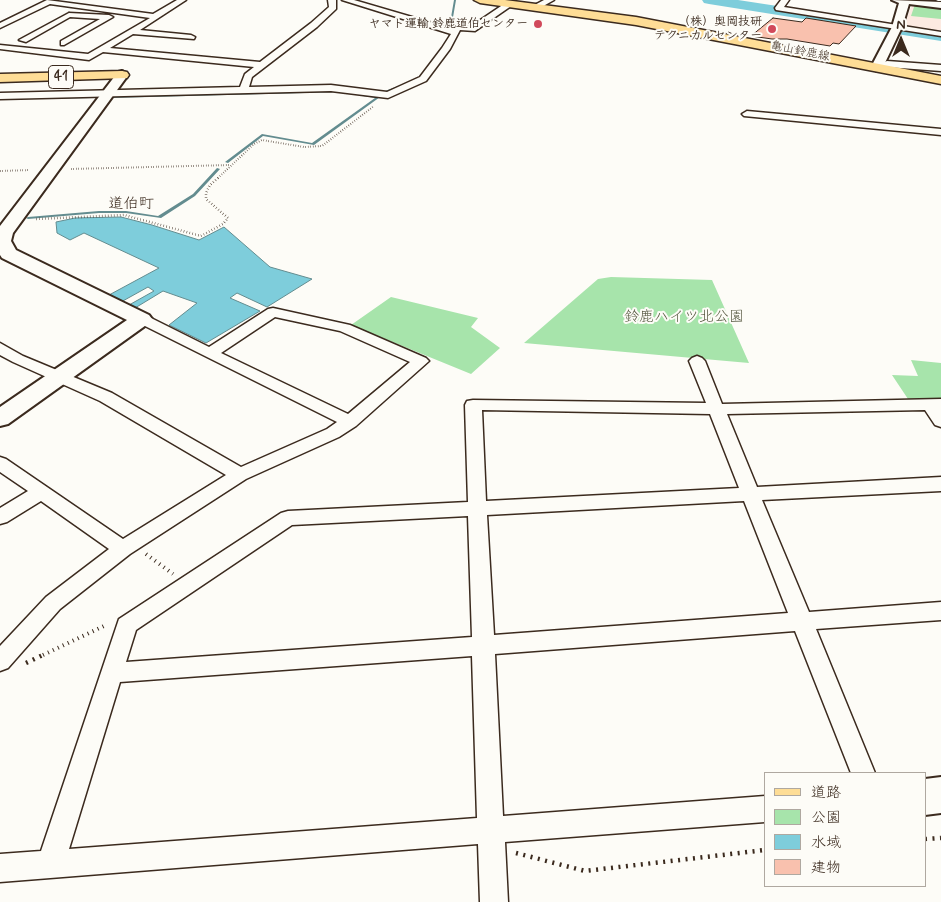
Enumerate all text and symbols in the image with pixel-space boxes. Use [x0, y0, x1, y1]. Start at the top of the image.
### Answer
place label: （株）奥岡技研 テクニカルセンター [654, 15, 762, 43]
north arrow [876, 15, 926, 65]
text: N [896, 16, 906, 34]
place label: ヤマト運輸 鈴鹿道伯センター [369, 17, 528, 31]
marker: ヤマト運輸 鈴鹿道伯センター [532, 18, 544, 30]
marker: （株）奥岡技研 テクニカルセンター [766, 23, 778, 35]
street label: 亀山鈴鹿線 [769, 39, 831, 65]
road number: 41 [48, 66, 74, 88]
district label: 道伯町 [109, 196, 153, 214]
park label: 鈴鹿ハイツ北公園 [624, 309, 744, 327]
legend [764, 772, 926, 887]
text: 道路 [811, 783, 841, 803]
text: 公園 [811, 808, 841, 828]
text: 水域 [811, 833, 841, 853]
text: 建物 [811, 858, 841, 878]

